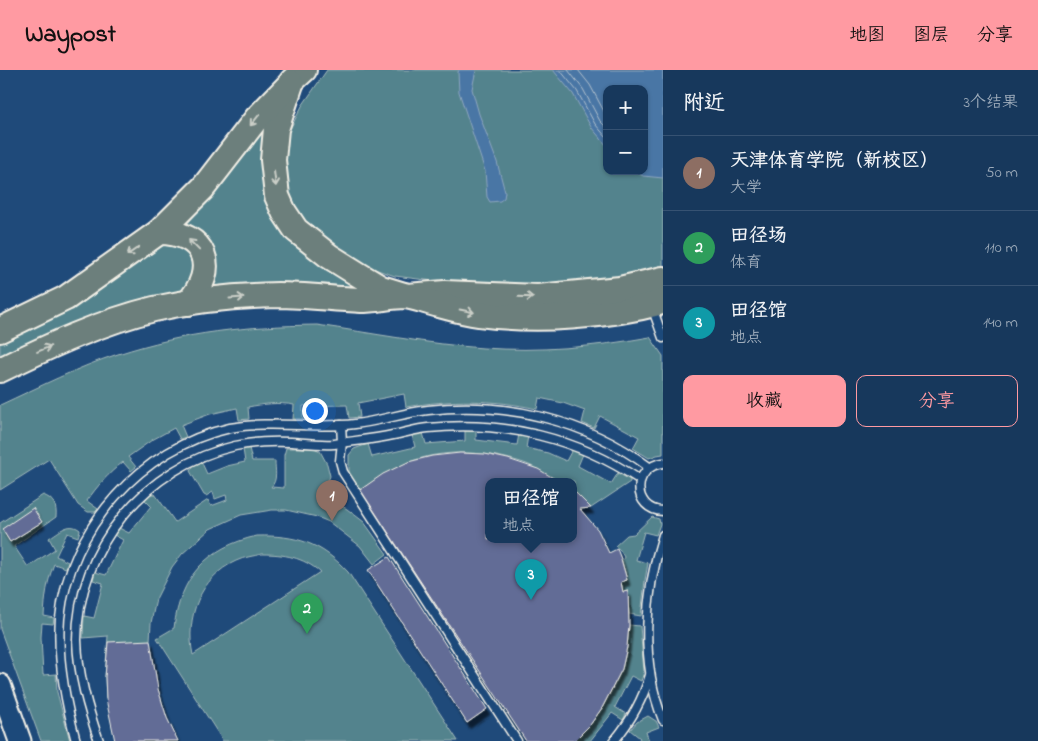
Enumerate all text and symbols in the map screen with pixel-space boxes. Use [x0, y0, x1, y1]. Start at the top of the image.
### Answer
text: Waypost [25, 18, 116, 53]
text: 地图 [849, 23, 885, 49]
text: 图层 [913, 23, 949, 49]
text: 分享 [977, 23, 1013, 49]
map controls [603, 85, 648, 175]
button: + [603, 85, 648, 130]
text: 附近 [683, 89, 725, 119]
text: 3个结果 [963, 91, 1018, 115]
one-way arrow [250, 114, 261, 127]
button: − [603, 130, 648, 175]
text: 天津体育学院（新校区） [730, 148, 939, 175]
text: 1 [696, 161, 702, 185]
text: 50 m [986, 161, 1018, 185]
one-way arrow [270, 171, 280, 187]
text: 大学 [730, 176, 762, 200]
text: 田径场 [730, 223, 787, 250]
text: 2 [695, 236, 703, 260]
text: 110 m [984, 236, 1018, 260]
one-way arrow [188, 238, 200, 251]
one-way arrow [126, 246, 140, 256]
text: 体育 [730, 251, 762, 275]
one-way arrow [518, 292, 534, 302]
one-way arrow [228, 293, 244, 302]
text: 田径馆 [730, 298, 787, 325]
one-way arrow [458, 307, 474, 317]
text: 3 [696, 311, 702, 335]
text: 140 m [983, 311, 1018, 335]
text: 地点 [730, 326, 762, 350]
one-way arrow [36, 344, 51, 354]
button: 收藏 [683, 375, 846, 427]
button: 分享 [856, 375, 1018, 427]
your location [302, 398, 328, 424]
popup [485, 478, 577, 543]
pin: 1 [316, 480, 348, 521]
text: 田径馆 [502, 486, 560, 513]
text: 地点 [502, 514, 535, 538]
pin: 3 [515, 559, 547, 600]
pin: 2 [291, 593, 323, 634]

